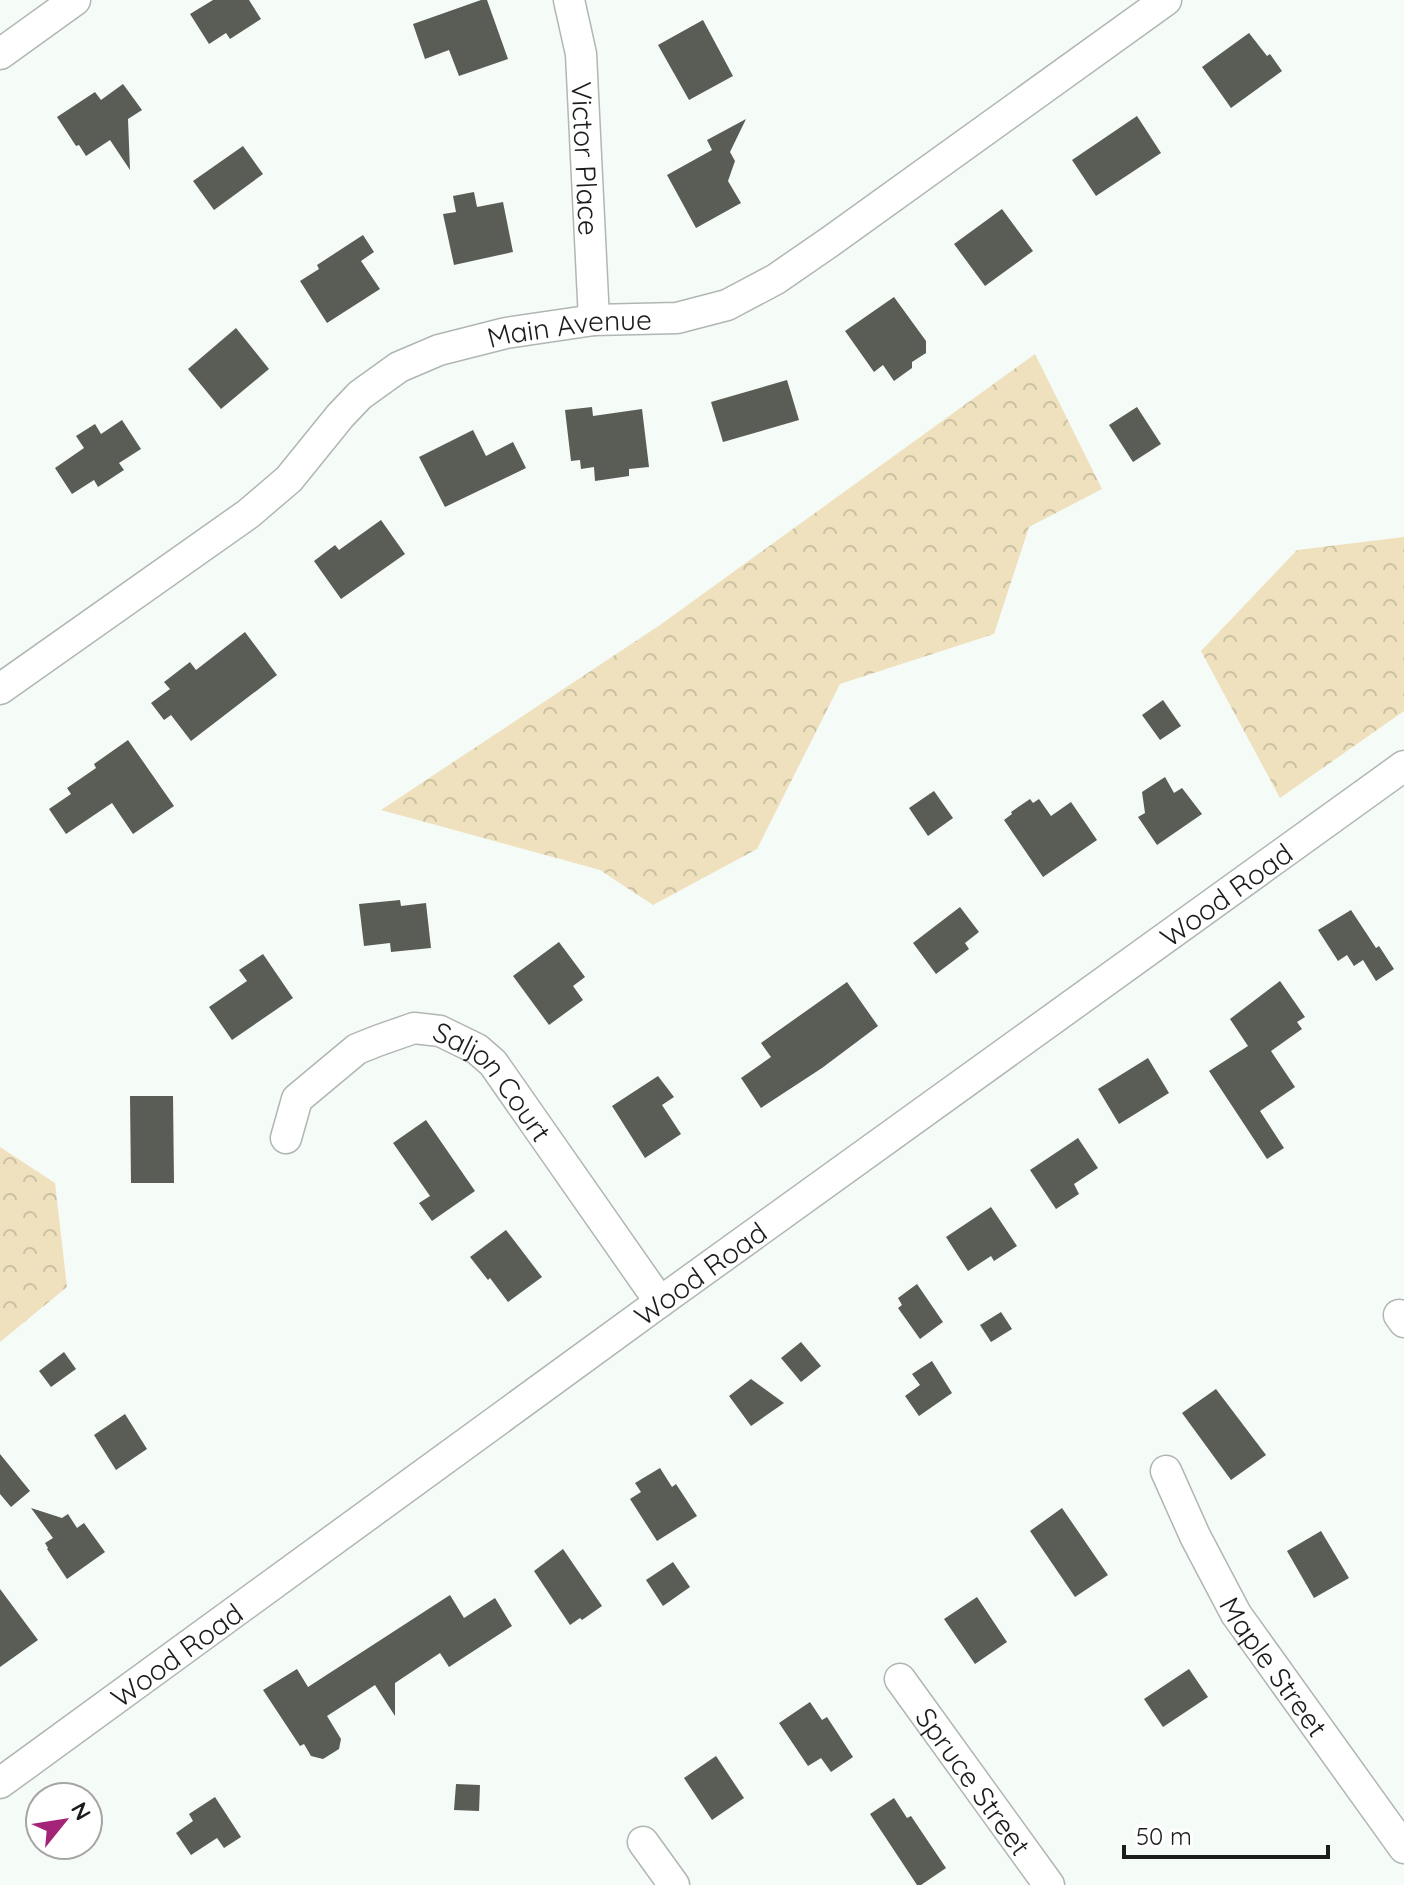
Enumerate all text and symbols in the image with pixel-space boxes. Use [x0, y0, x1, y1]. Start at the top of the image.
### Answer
street label: Victor Place [565, 81, 607, 236]
street label: Main Avenue [483, 301, 652, 355]
street label: Wood Road [1153, 835, 1299, 954]
street label: Saljon Court [428, 1013, 560, 1148]
street label: Wood Road [627, 1214, 773, 1333]
street label: Maple Street [1213, 1591, 1336, 1743]
street label: Wood Road [103, 1595, 249, 1714]
street label: Spruce Street [909, 1700, 1039, 1862]
north arrow [24, 1781, 104, 1861]
text: N [65, 1797, 97, 1825]
scale bar [1124, 1809, 1328, 1859]
text: 50 m [1136, 1821, 1192, 1851]

